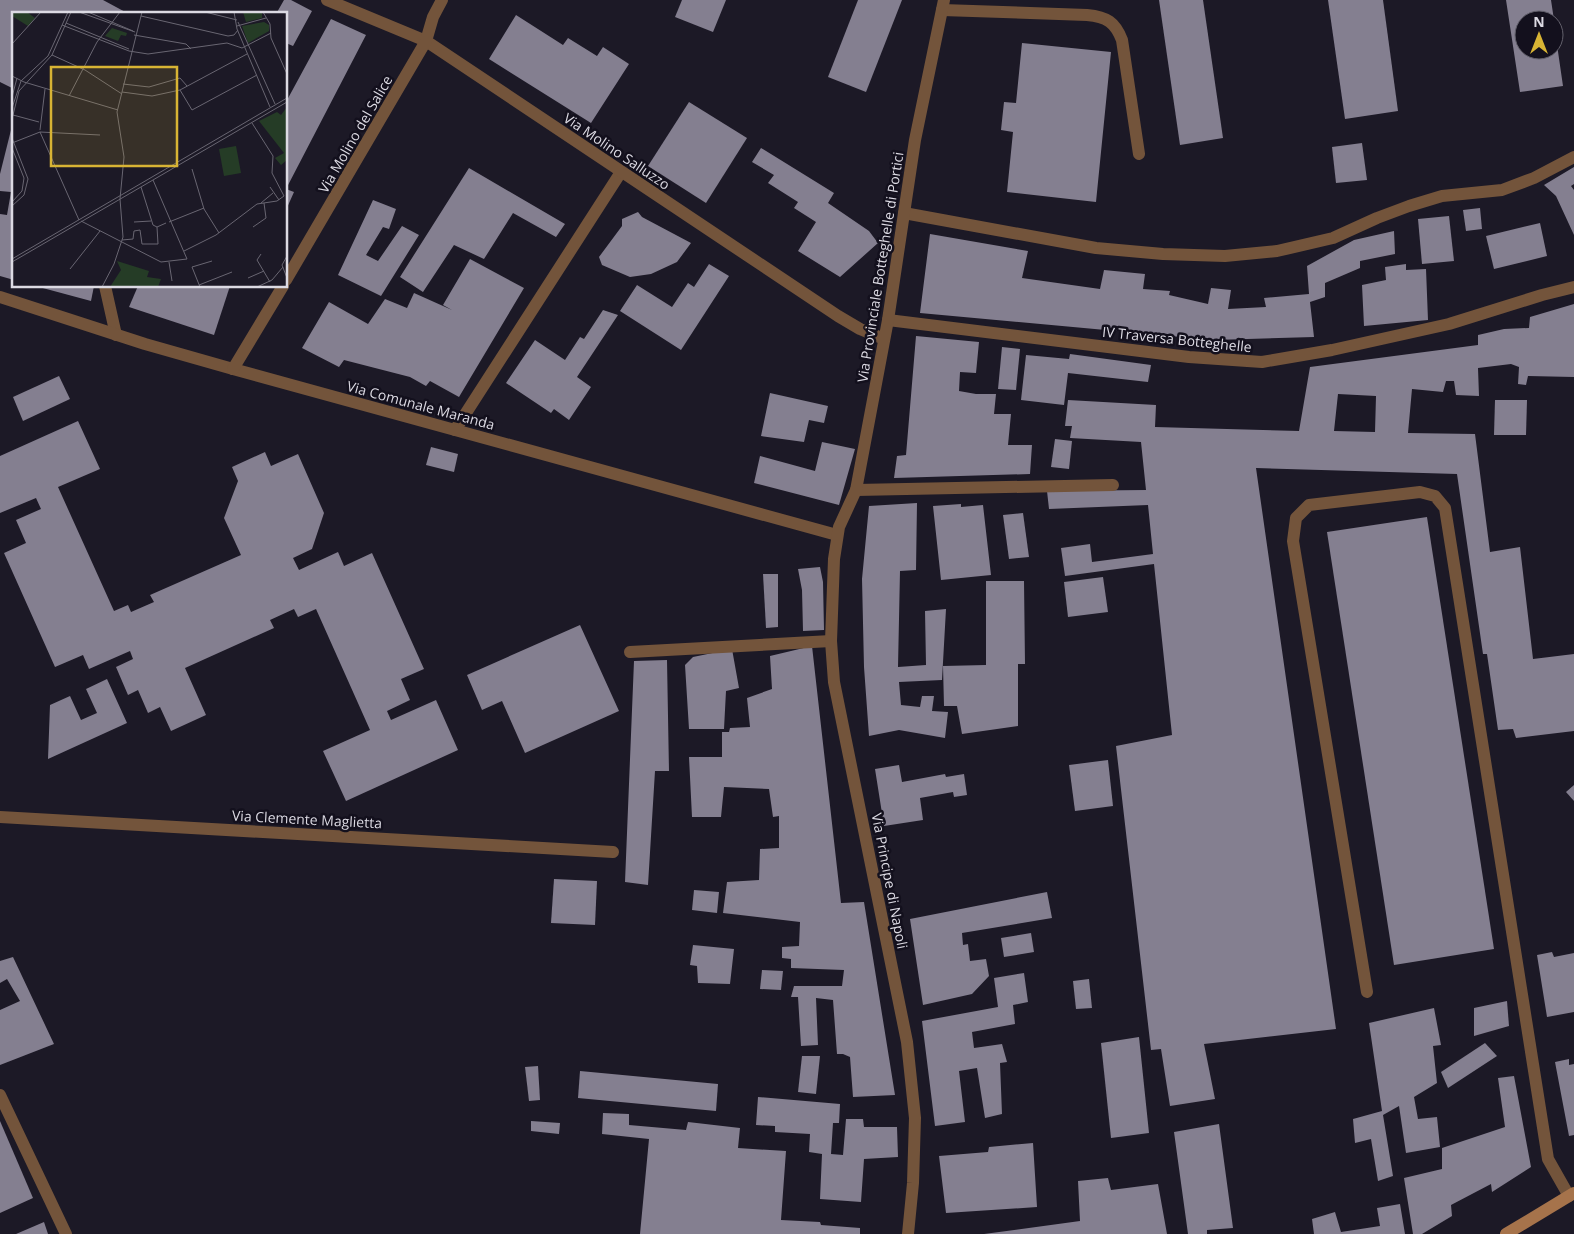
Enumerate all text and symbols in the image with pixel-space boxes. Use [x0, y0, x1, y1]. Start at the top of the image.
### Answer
north arrow [1514, 10, 1564, 60]
inset map [12, 12, 288, 288]
text: N [1533, 12, 1545, 31]
street label: Via Molino del Salice [314, 72, 396, 196]
street label: Via Molino Salluzzo [560, 108, 674, 194]
street label: Via Provinciale Botteghelle di Portici [852, 150, 908, 384]
street label: IV Traversa Botteghelle [1101, 322, 1253, 356]
street label: Via Comunale Maranda [345, 376, 497, 434]
street label: Via Clemente Maglietta [232, 806, 382, 832]
street label: Via Principe di Napoli [868, 811, 912, 951]

